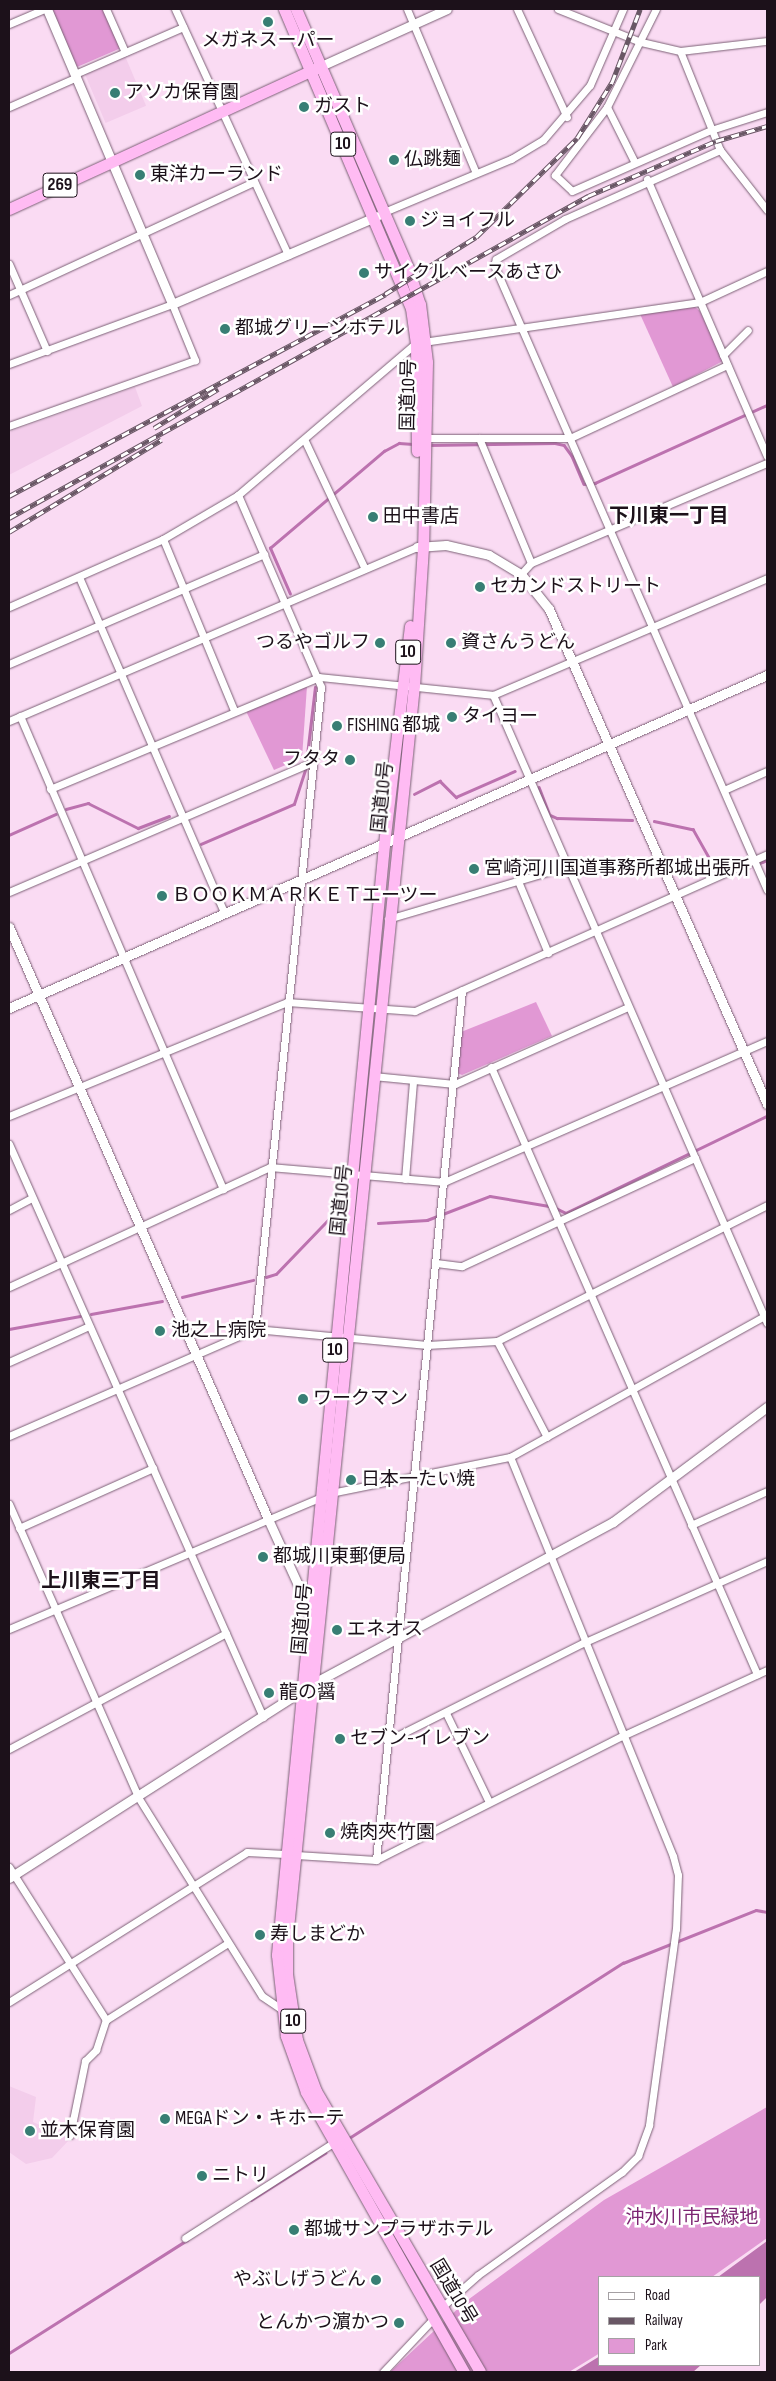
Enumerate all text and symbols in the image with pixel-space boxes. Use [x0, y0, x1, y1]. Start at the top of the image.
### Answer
marker: メガネスーパー [262, 16, 274, 28]
place label: メガネスーパー [202, 30, 334, 52]
place label: アソカ保育園 [125, 82, 239, 104]
marker: アソカ保育園 [109, 87, 121, 99]
place label: ガスト [314, 96, 371, 118]
marker: ガスト [298, 101, 310, 113]
road number: 10 [329, 128, 357, 160]
place label: 仏跳麺 [404, 149, 461, 171]
marker: 仏跳麺 [388, 154, 400, 166]
place label: 東洋カーランド [150, 164, 283, 186]
marker: 東洋カーランド [134, 169, 146, 181]
road number: 269 [42, 170, 78, 200]
place label: ジョイフル [420, 210, 515, 232]
marker: ジョイフル [404, 215, 416, 227]
place label: サイクルベースあさひ [374, 262, 564, 284]
marker: サイクルベースあさひ [358, 267, 370, 279]
place label: 都城グリーンホテル [235, 318, 406, 340]
marker: 都城グリーンホテル [219, 323, 231, 335]
street label: 国道10号 [397, 359, 421, 431]
district label: 下川東一丁目 [609, 504, 729, 528]
place label: 田中書店 [383, 506, 459, 528]
marker: 田中書店 [367, 511, 379, 523]
place label: セカンドストリート [490, 576, 661, 598]
marker: セカンドストリート [474, 581, 486, 593]
place label: つるやゴルフ [256, 632, 370, 654]
place label: 資さんうどん [461, 632, 575, 654]
road number: 10 [394, 636, 422, 668]
marker: つるやゴルフ [374, 637, 386, 649]
marker: 資さんうどん [445, 637, 457, 649]
place label: タイヨー [462, 706, 538, 728]
marker: タイヨー [446, 711, 458, 723]
place label: FISHING 都城 [347, 715, 440, 737]
marker: FISHING 都城 [331, 720, 343, 732]
place label: フタタ [283, 749, 340, 771]
marker: フタタ [344, 754, 356, 766]
street label: 国道10号 [368, 760, 398, 834]
place label: 宮崎河川国道事務所都城出張所 [484, 858, 750, 880]
marker: 宮崎河川国道事務所都城出張所 [468, 863, 480, 875]
place label: ＢＯＯＫＭＡＲＫＥＴエーツー [172, 885, 438, 907]
marker: ＢＯＯＫＭＡＲＫＥＴエーツー [156, 890, 168, 902]
street label: 国道10号 [327, 1163, 357, 1237]
place label: 池之上病院 [171, 1320, 266, 1342]
marker: 池之上病院 [153, 1324, 167, 1338]
road number: 10 [321, 1334, 349, 1366]
place label: ワークマン [313, 1388, 408, 1410]
marker: ワークマン [297, 1393, 309, 1405]
place label: 日本一たい焼 [361, 1469, 475, 1491]
marker: 日本一たい焼 [345, 1474, 357, 1486]
place label: 都城川東郵便局 [273, 1546, 406, 1568]
marker: 都城川東郵便局 [257, 1551, 269, 1563]
district label: 上川東三丁目 [41, 1569, 161, 1593]
street label: 国道10号 [289, 1582, 317, 1656]
place label: エネオス [347, 1619, 423, 1641]
marker: エネオス [331, 1624, 343, 1636]
place label: 龍の醤 [279, 1682, 336, 1704]
marker: 龍の醤 [263, 1687, 275, 1699]
place label: セブン-イレブン [350, 1728, 490, 1750]
marker: セブン-イレブン [334, 1733, 346, 1745]
place label: 焼肉夾竹園 [340, 1822, 435, 1844]
marker: 焼肉夾竹園 [324, 1827, 336, 1839]
place label: 寿しまどか [270, 1924, 365, 1946]
marker: 寿しまどか [254, 1929, 266, 1941]
road number: 10 [279, 2005, 307, 2036]
place label: MEGAドン・キホーテ [175, 2108, 345, 2130]
marker: MEGAドン・キホーテ [159, 2113, 171, 2125]
place label: 並木保育園 [40, 2120, 135, 2142]
marker: 並木保育園 [24, 2125, 36, 2137]
place label: ニトリ [212, 2165, 269, 2187]
marker: ニトリ [196, 2170, 208, 2182]
park label: 沖水川市民緑地 [626, 2207, 758, 2229]
place label: 都城サンプラザホテル [304, 2219, 494, 2241]
marker: 都城サンプラザホテル [288, 2224, 300, 2236]
street label: 国道10号 [425, 2255, 481, 2329]
place label: やぶしげうどん [233, 2269, 366, 2291]
marker: やぶしげうどん [370, 2274, 382, 2286]
legend [598, 2276, 761, 2366]
text: Road [645, 2286, 670, 2305]
text: Railway [645, 2311, 683, 2330]
place label: とんかつ濵かつ [256, 2312, 389, 2334]
marker: とんかつ濵かつ [393, 2317, 405, 2329]
text: Park [645, 2336, 667, 2355]

